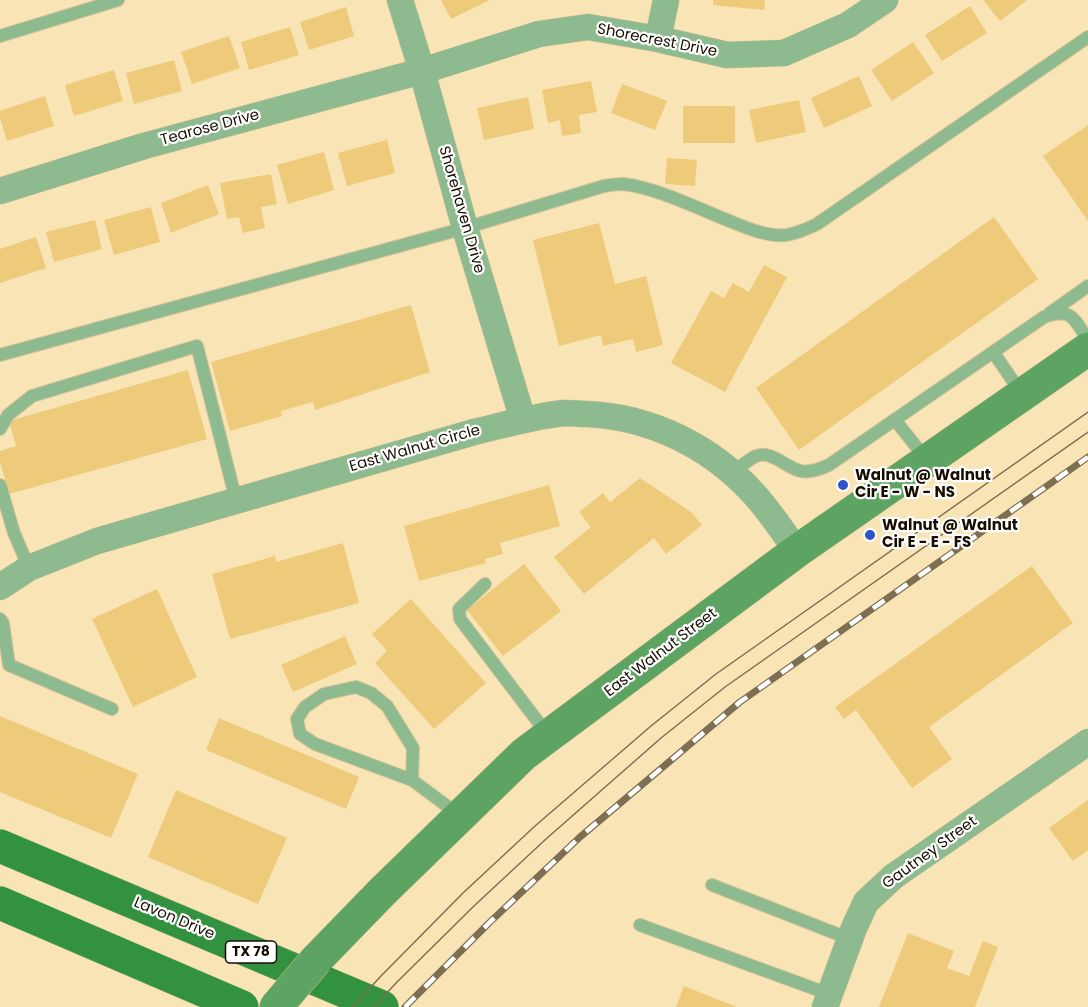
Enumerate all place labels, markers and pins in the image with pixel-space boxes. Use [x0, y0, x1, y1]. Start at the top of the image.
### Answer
place label: Walnut @ Walnut Cir E - W - NS [855, 467, 991, 502]
marker: Walnut @ Walnut Cir E - W - NS [836, 478, 850, 492]
place label: Walnut @ Walnut Cir E - E - FS [882, 517, 1018, 552]
marker: Walnut @ Walnut Cir E - E - FS [863, 528, 877, 542]

